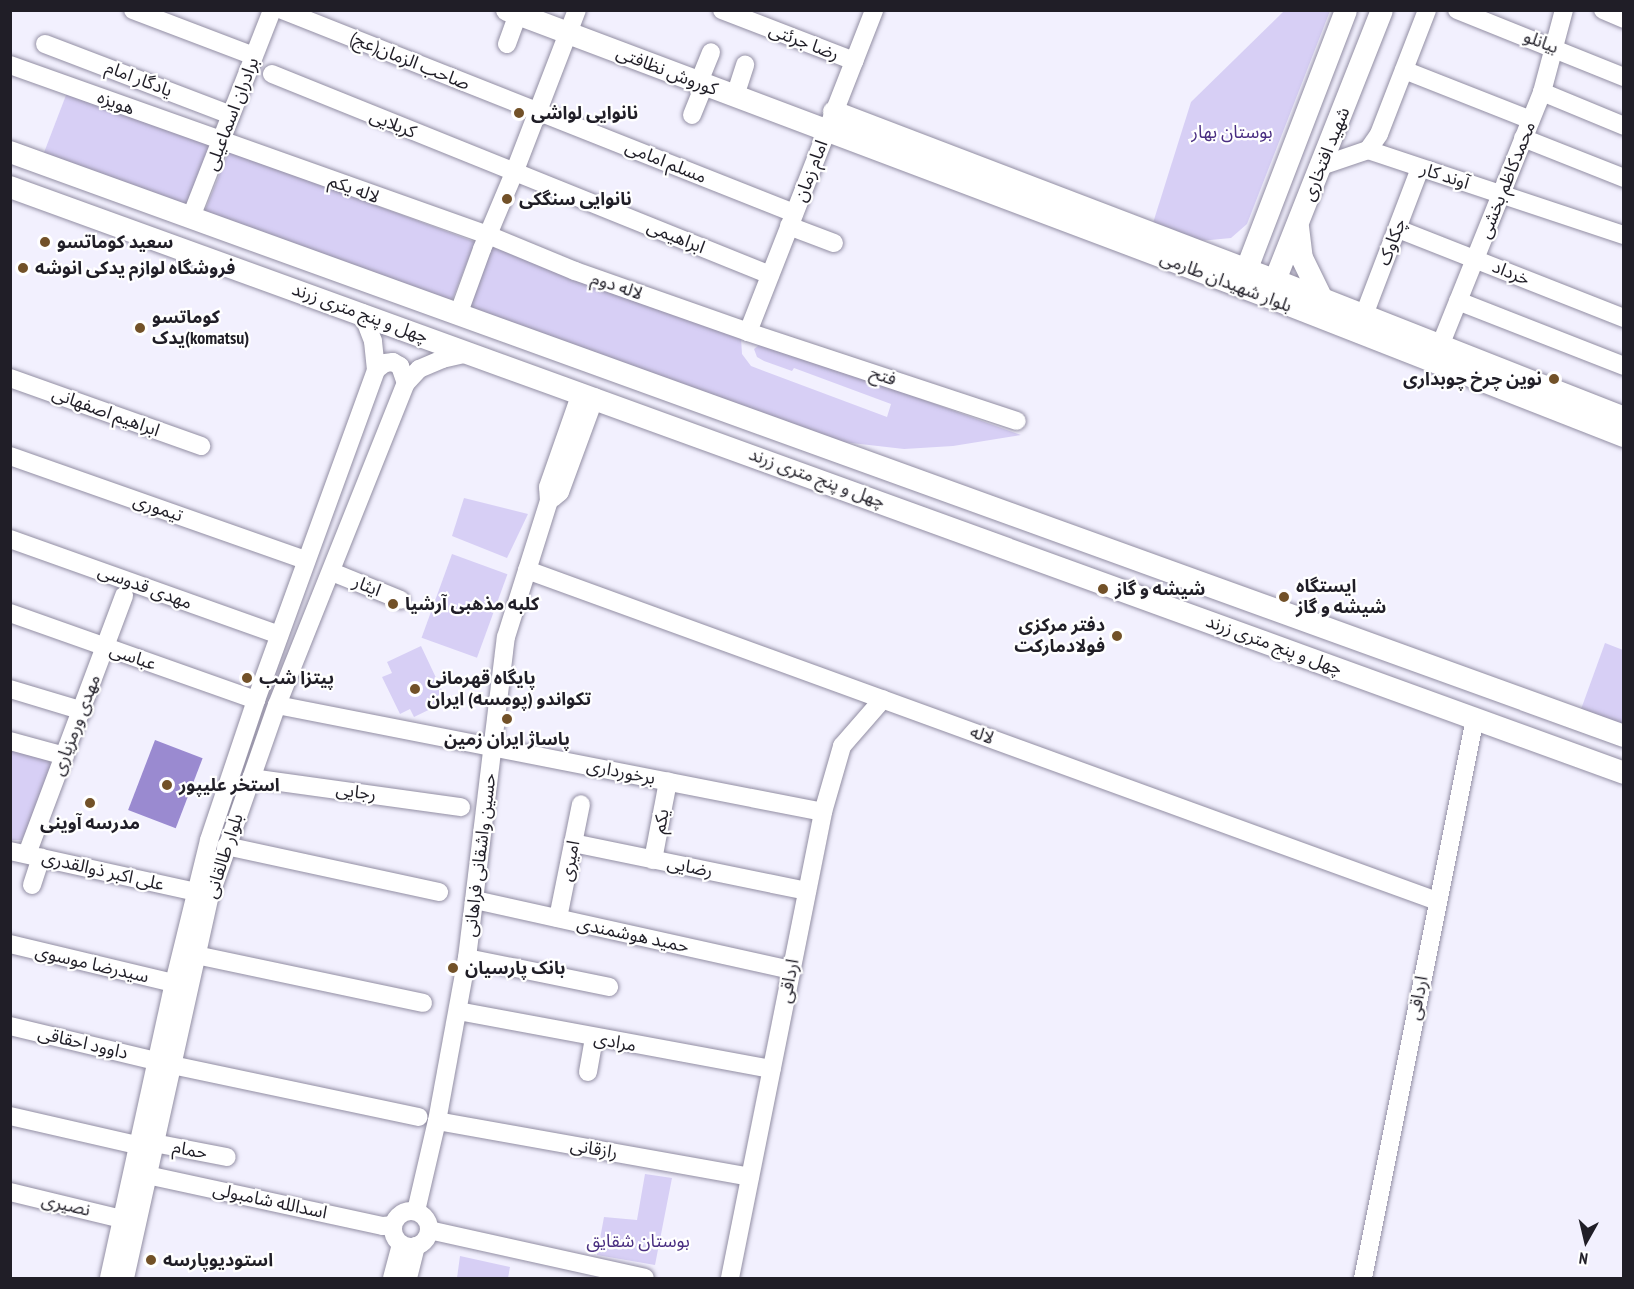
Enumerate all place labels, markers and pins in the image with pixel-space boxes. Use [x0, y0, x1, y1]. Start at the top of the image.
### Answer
place label: نانوایی لواشی [531, 102, 638, 124]
marker: نانوایی لواشی [512, 106, 526, 120]
place label: نانوایی سنگکی [519, 188, 632, 210]
marker: نانوایی سنگکی [500, 192, 514, 206]
place label: سعید کوماتسو [57, 231, 173, 253]
marker: سعید کوماتسو [38, 235, 52, 249]
place label: فروشگاه لوازم یدکی انوشه [35, 257, 235, 279]
marker: فروشگاه لوازم یدکی انوشه [16, 261, 30, 275]
place label: کوماتسو یدک(komatsu) [152, 307, 249, 350]
marker: کوماتسو یدک(komatsu) [133, 321, 147, 335]
place label: نوین چرخ چوبداری [1403, 368, 1542, 390]
marker: نوین چرخ چوبداری [1547, 372, 1561, 386]
place label: ایستگاه شیشه و گاز [1296, 576, 1386, 618]
place label: شیشه و گاز [1115, 578, 1205, 600]
marker: شیشه و گاز [1096, 582, 1110, 596]
marker: ایستگاه شیشه و گاز [1277, 590, 1291, 604]
place label: کلبه مذهبی آرشیا [405, 593, 539, 615]
marker: کلبه مذهبی آرشیا [386, 597, 400, 611]
place label: دفتر مرکزی فولادمارکت [1014, 615, 1105, 658]
marker: دفتر مرکزی فولادمارکت [1110, 629, 1124, 643]
place label: پیتزا شب [259, 667, 334, 689]
place label: پایگاه قهرمانی تکواندو (پومسه) ایران [427, 668, 591, 710]
marker: پیتزا شب [240, 671, 254, 685]
marker: پایگاه قهرمانی تکواندو (پومسه) ایران [408, 682, 422, 696]
marker: پاساژ ایران زمین [500, 712, 514, 726]
place label: پاساژ ایران زمین [444, 728, 570, 750]
place label: استخر علیپور [179, 774, 280, 796]
marker: استخر علیپور [160, 778, 174, 792]
marker: مدرسه آوینی [83, 796, 97, 810]
place label: مدرسه آوینی [40, 812, 140, 834]
place label: بانک پارسیان [465, 957, 565, 979]
marker: بانک پارسیان [446, 961, 460, 975]
place label: استودیوپارسه [163, 1249, 273, 1271]
marker: استودیوپارسه [144, 1253, 158, 1267]

